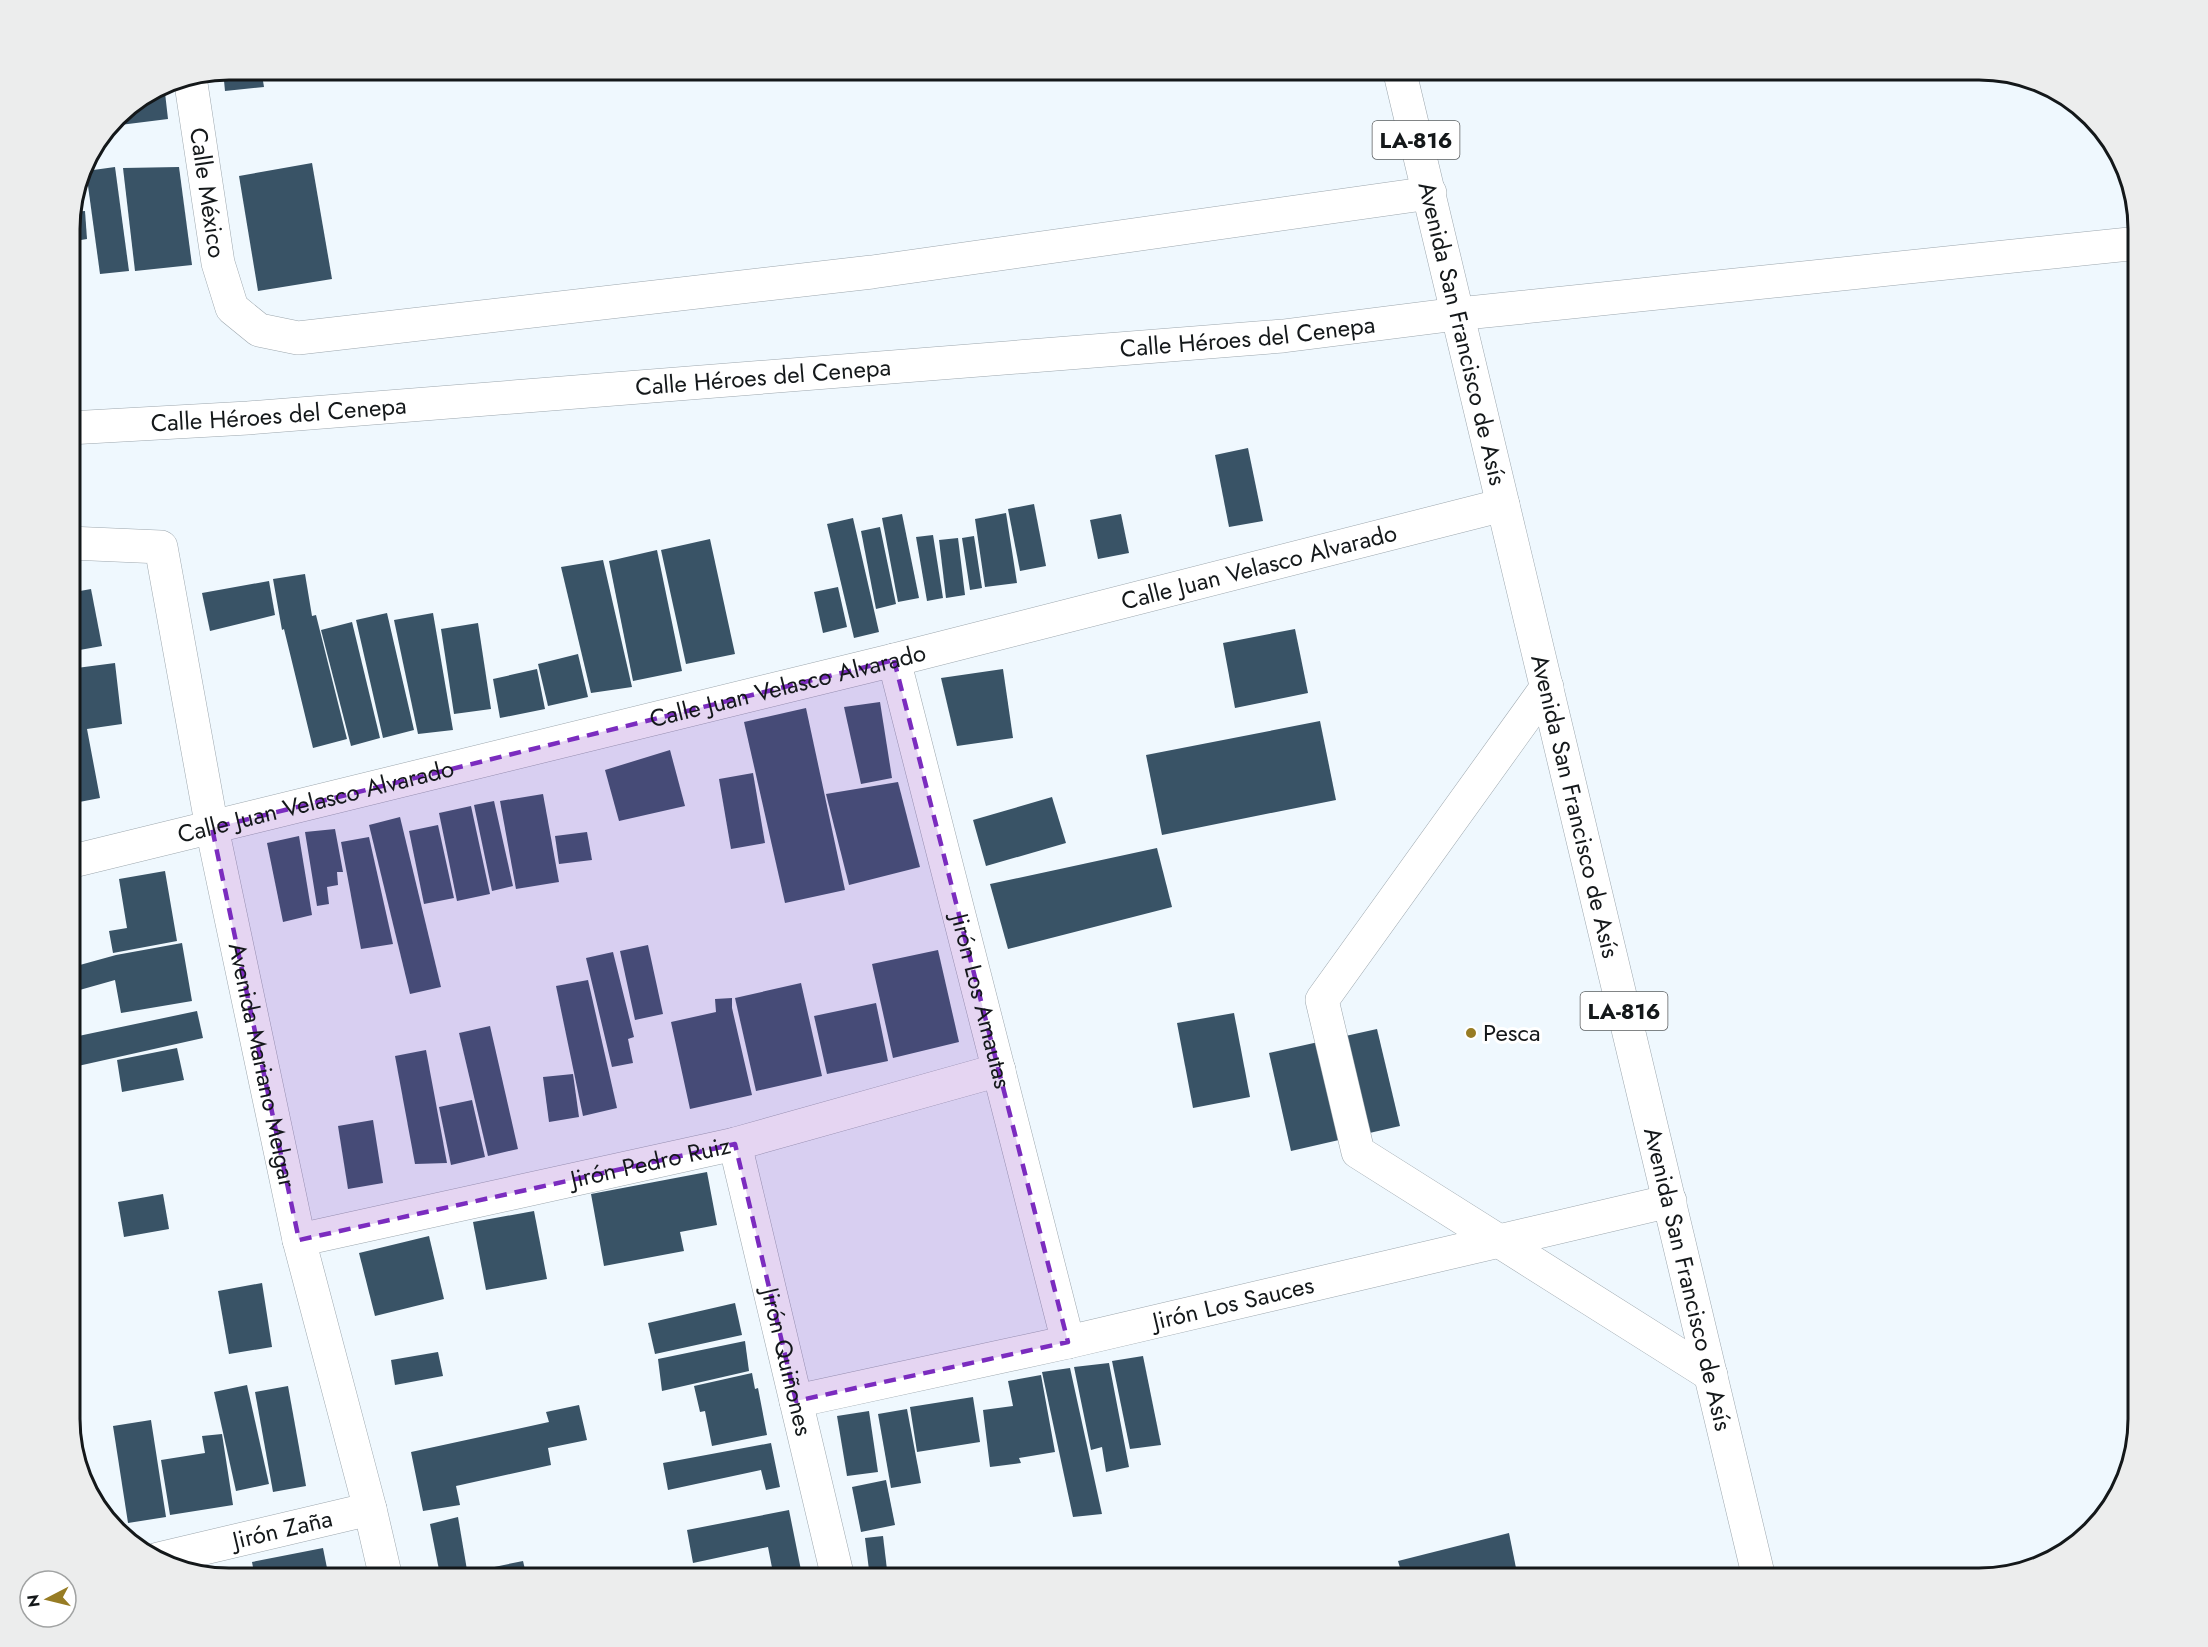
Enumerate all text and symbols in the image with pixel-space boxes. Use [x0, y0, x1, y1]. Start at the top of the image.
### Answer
road number: LA-816 [1372, 121, 1460, 159]
street label: Calle México [181, 125, 235, 260]
street label: Avenida San Francisco de Asís [1410, 178, 1516, 489]
street label: Calle Héroes del Cenepa [1118, 307, 1377, 366]
street label: Calle Héroes del Cenepa [634, 349, 892, 404]
street label: Calle Héroes del Cenepa [150, 388, 408, 440]
street label: Calle Juan Velasco Alvarado [1117, 515, 1400, 619]
street label: Calle Juan Velasco Alvarado [646, 635, 929, 736]
street label: Avenida San Francisco de Asís [1522, 651, 1628, 961]
street label: Calle Juan Velasco Alvarado [174, 750, 457, 852]
street label: Jirón Los Amautas [942, 907, 1021, 1092]
street label: Avenida Mariano Melgar [220, 939, 306, 1191]
road number: LA-816 [1580, 992, 1668, 1030]
place label: Pesca [1483, 1015, 1540, 1050]
marker: Pesca [1464, 1026, 1478, 1040]
street label: Avenida San Francisco de Asís [1635, 1124, 1741, 1434]
street label: Jirón Pedro Ruiz [564, 1127, 734, 1197]
street label: Jirón Los Sauces [1146, 1267, 1317, 1339]
street label: Jirón Quiñones [752, 1281, 822, 1439]
street label: Jirón Zaña [226, 1500, 336, 1559]
north arrow [18, 1569, 78, 1629]
text: N [21, 1593, 46, 1608]

